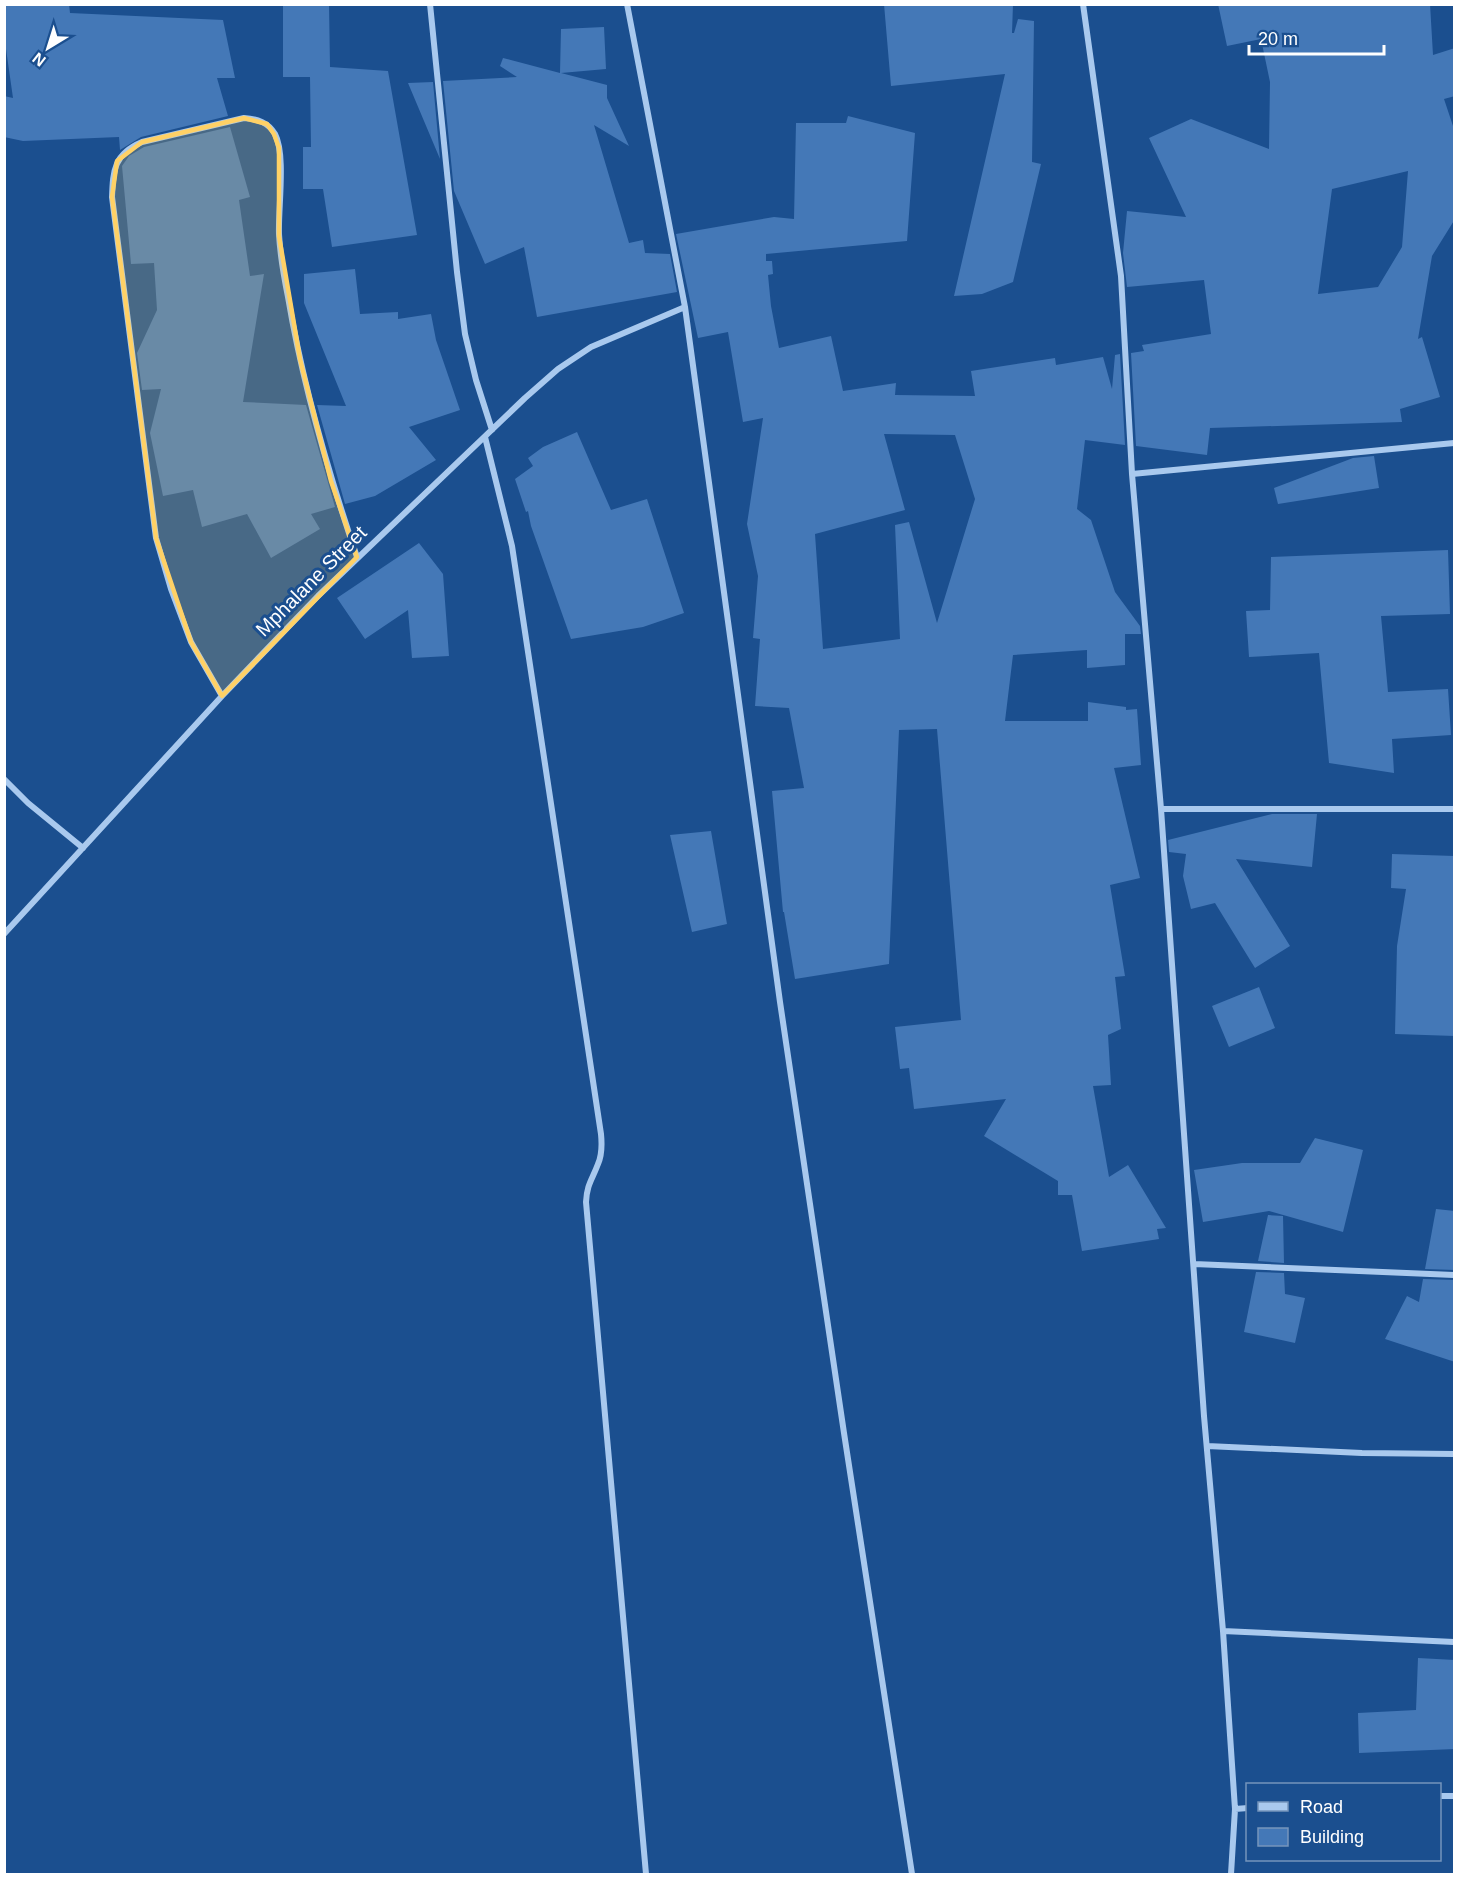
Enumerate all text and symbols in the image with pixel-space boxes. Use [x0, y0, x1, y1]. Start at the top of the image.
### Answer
north arrow [18, 18, 78, 78]
scale bar [1249, 18, 1384, 56]
text: 20 m [1258, 29, 1298, 49]
text: N [29, 49, 49, 70]
street label: Mphalane Street [251, 521, 371, 641]
legend [1246, 1783, 1441, 1861]
text: Road [1300, 1797, 1343, 1817]
text: Building [1300, 1827, 1364, 1847]

